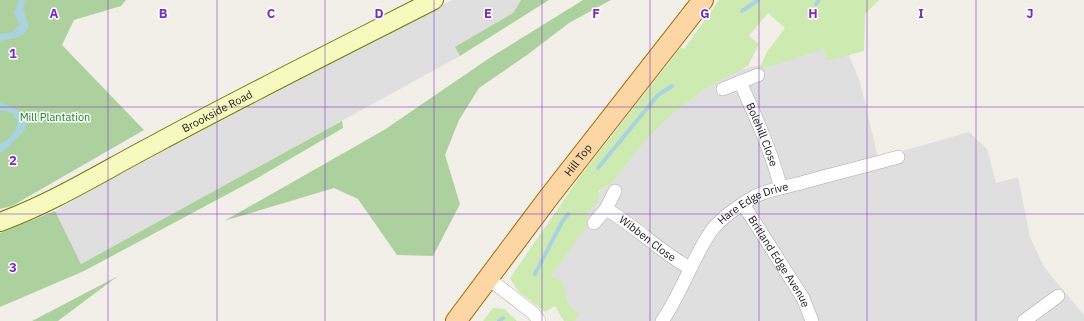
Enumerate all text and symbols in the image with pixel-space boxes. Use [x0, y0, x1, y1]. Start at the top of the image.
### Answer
text: A [50, 5, 59, 22]
text: B [159, 5, 168, 22]
text: C [267, 5, 276, 22]
text: D [374, 5, 384, 22]
text: E [484, 5, 492, 22]
text: F [592, 5, 600, 22]
text: G [700, 5, 710, 22]
text: H [808, 5, 818, 22]
text: I [918, 5, 924, 22]
text: J [1026, 5, 1034, 22]
text: 1 [9, 45, 17, 62]
street label: Brookside Road [179, 87, 255, 135]
street label: Bolehill Close [743, 100, 781, 168]
park label: Mill Plantation [20, 110, 90, 124]
street label: Hill Top [561, 141, 595, 179]
text: 2 [9, 152, 17, 169]
street label: Hare Edge Drive [714, 179, 790, 227]
street label: Wibben Close [616, 212, 679, 265]
street label: Britland Edge Avenue [745, 213, 813, 309]
text: 3 [9, 259, 17, 276]

